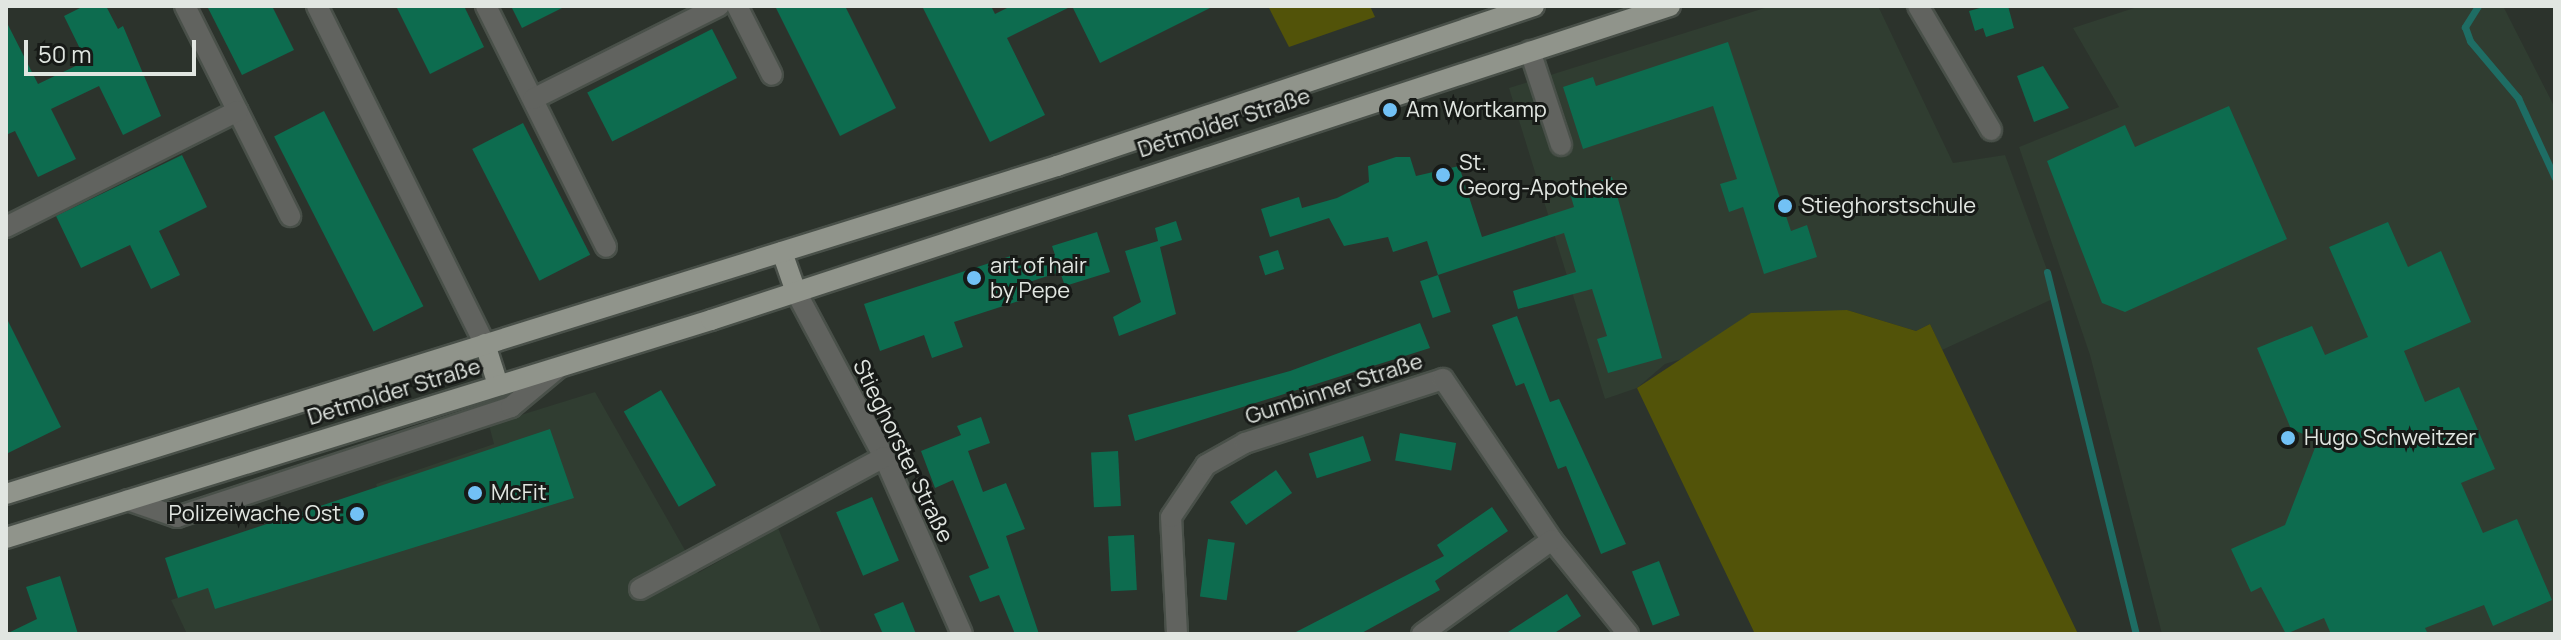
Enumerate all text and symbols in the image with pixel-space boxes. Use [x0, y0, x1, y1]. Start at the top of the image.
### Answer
scale bar [28, 24, 200, 74]
text: 50 m [38, 37, 92, 70]
street label: Detmolder Straße [1135, 83, 1313, 163]
place label: Am Wortkamp [1406, 97, 1547, 123]
marker: Am Wortkamp [1381, 101, 1399, 119]
place label: St. Georg-Apotheke [1459, 149, 1628, 200]
marker: St. Georg-Apotheke [1434, 166, 1452, 184]
place label: Stieghorstschule [1801, 193, 1976, 219]
marker: Stieghorstschule [1776, 197, 1794, 215]
place label: art of hair by Pepe [990, 252, 1087, 304]
marker: art of hair by Pepe [965, 269, 983, 287]
street label: Gumbinner Straße [1242, 348, 1426, 430]
street label: Detmolder Straße [304, 353, 484, 431]
street label: Stieghorster Straße [847, 355, 959, 547]
place label: Hugo Schweitzer [2304, 425, 2476, 451]
marker: Hugo Schweitzer [2279, 429, 2297, 447]
place label: McFit [491, 480, 547, 506]
marker: McFit [466, 484, 484, 502]
place label: Polizeiwache Ost [169, 501, 341, 527]
marker: Polizeiwache Ost [348, 505, 366, 523]

